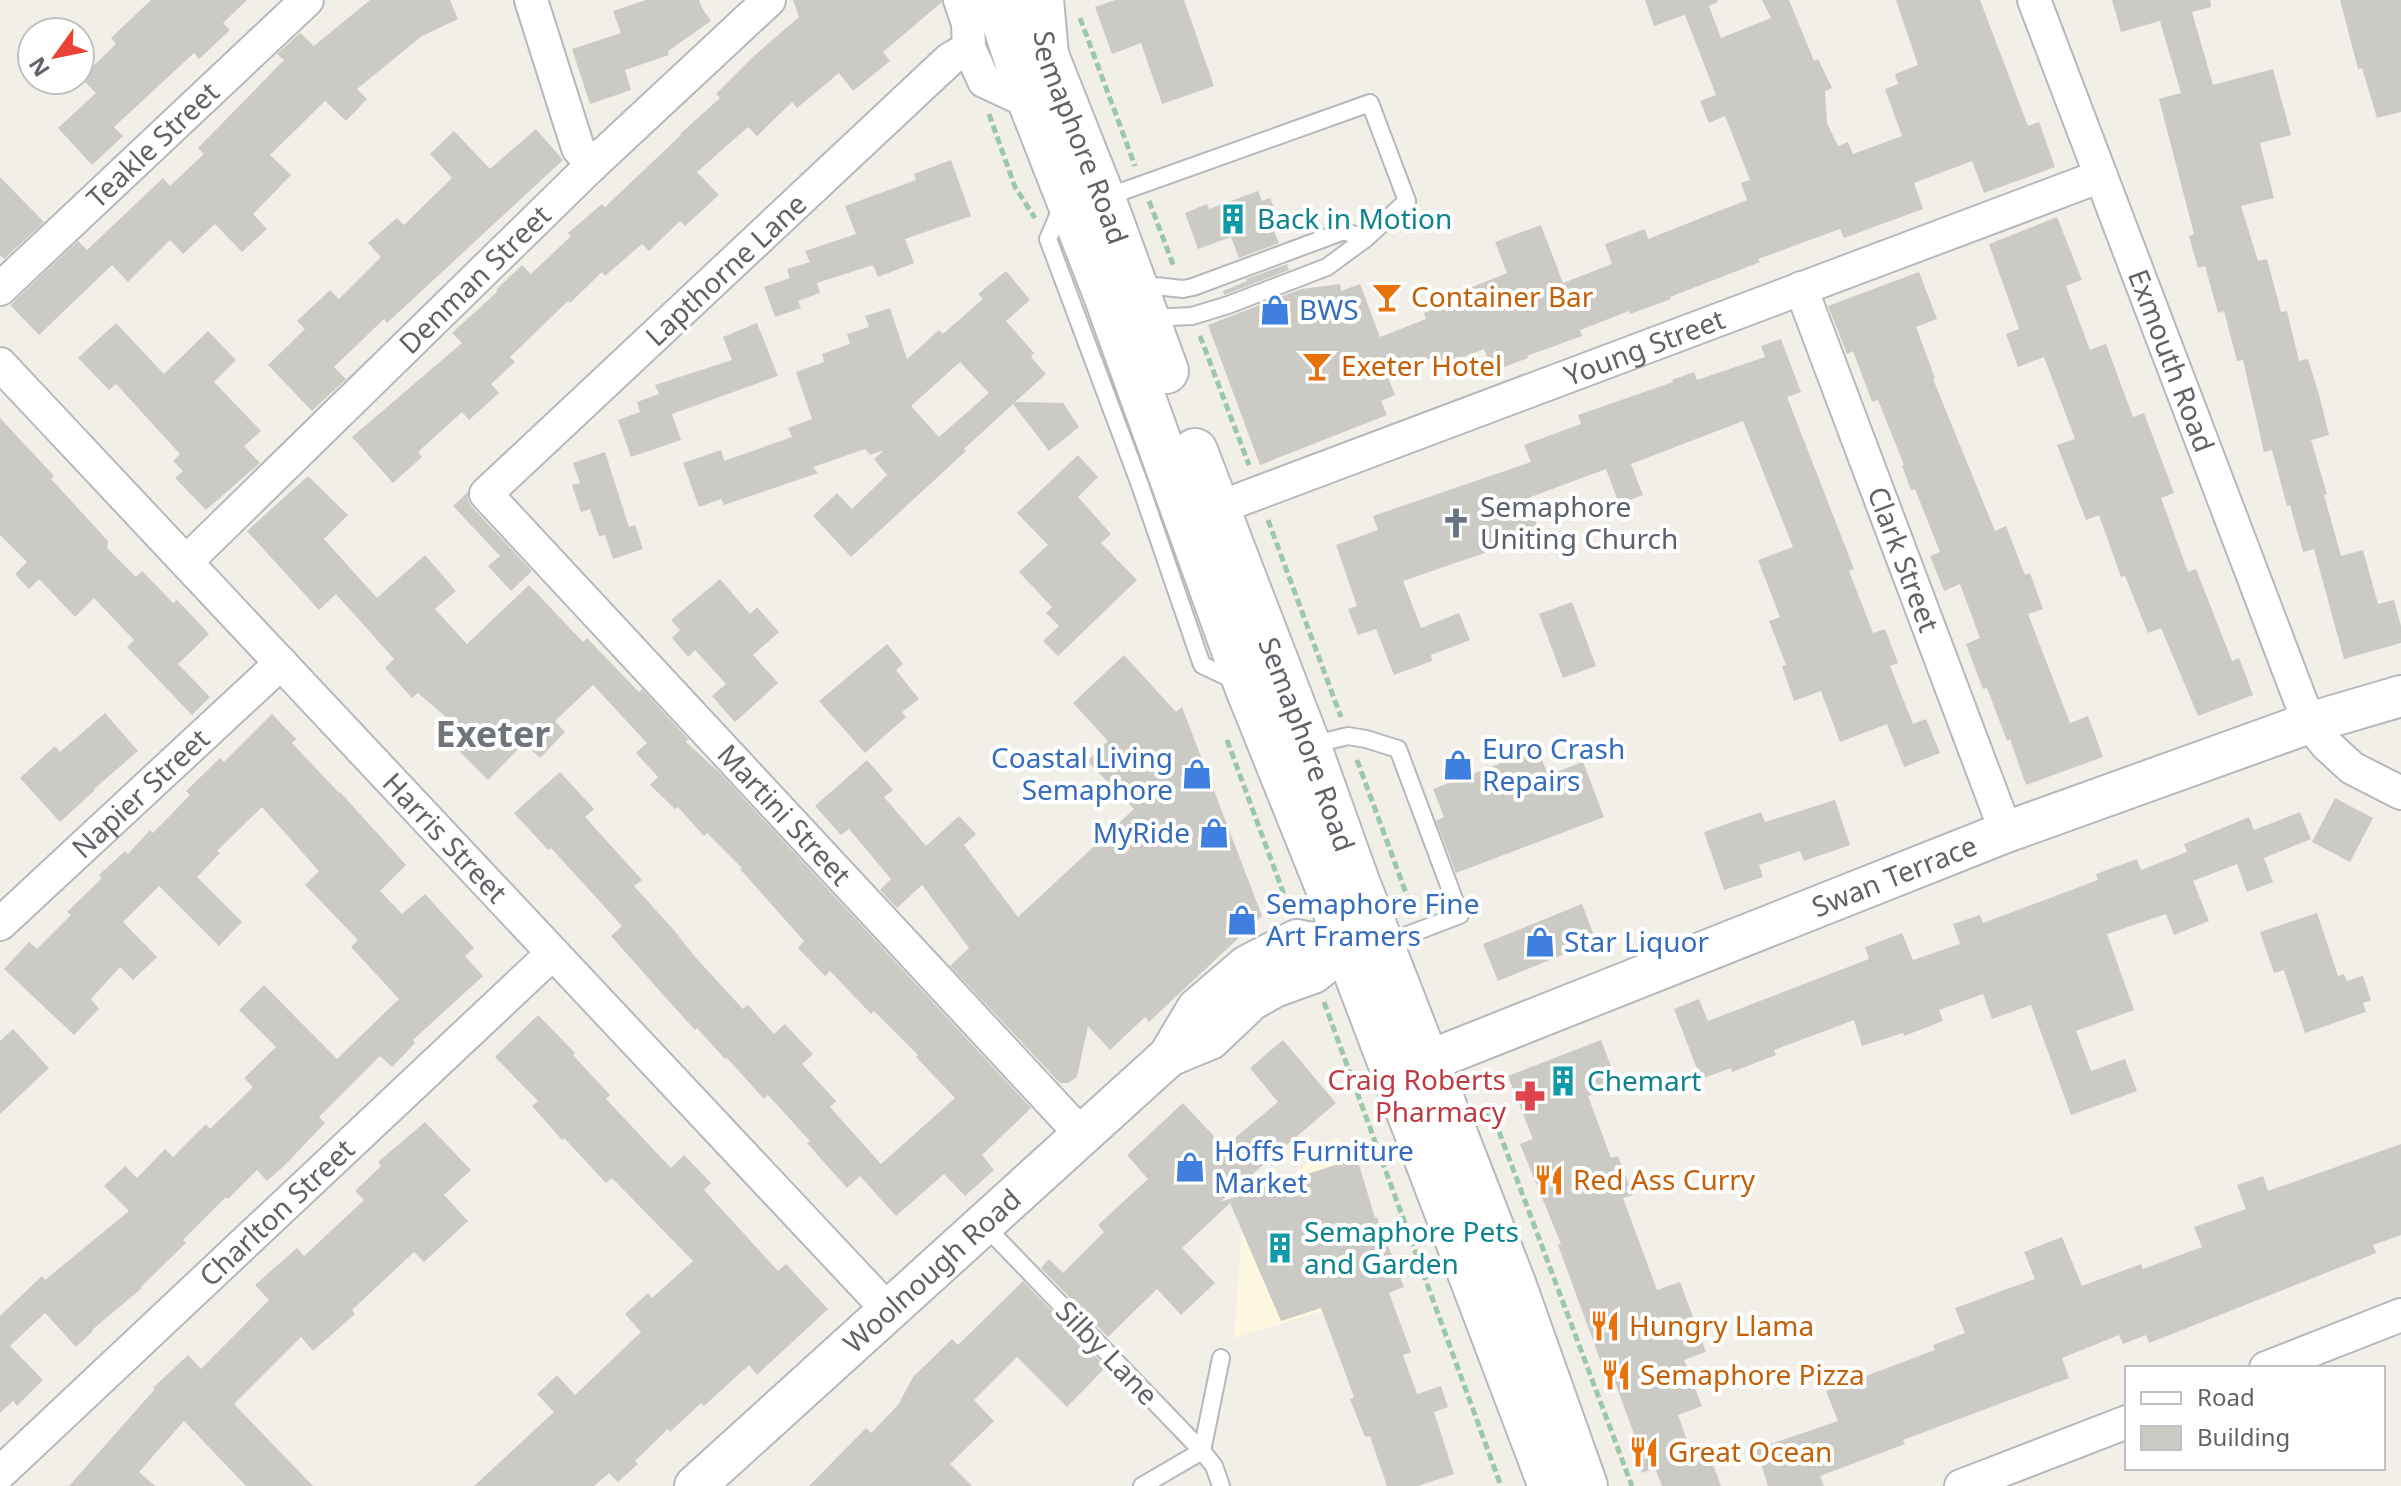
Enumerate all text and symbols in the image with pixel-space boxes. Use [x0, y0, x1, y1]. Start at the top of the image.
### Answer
north arrow [16, 16, 96, 96]
street label: Semaphore Road [1026, 29, 1138, 249]
text: N [21, 52, 56, 83]
street label: Teakle Street [78, 73, 227, 216]
street label: Lapthorne Lane [637, 185, 814, 354]
street label: Denman Street [390, 196, 558, 362]
place label: Back in Motion [1257, 199, 1452, 237]
building icon: Back in Motion [1216, 202, 1250, 236]
street label: Exmouth Road [2120, 264, 2224, 457]
place label: Container Bar [1411, 277, 1594, 315]
bar icon: Container Bar [1370, 280, 1404, 314]
place label: BWS [1299, 290, 1359, 328]
shop icon: BWS [1258, 293, 1292, 327]
street label: Young Street [1559, 299, 1730, 394]
place label: Exeter Hotel [1341, 346, 1502, 384]
bar icon: Exeter Hotel [1300, 349, 1334, 383]
street label: Clark Street [1860, 481, 1949, 637]
place label: Semaphore Uniting Church [1480, 487, 1678, 557]
church icon: Semaphore Uniting Church [1439, 506, 1473, 540]
street label: Semaphore Road [1250, 631, 1365, 857]
district label: Exeter [436, 709, 550, 758]
street label: Napier Street [63, 719, 217, 866]
place label: Euro Crash Repairs [1482, 729, 1625, 799]
street label: Martini Street [710, 735, 860, 893]
place label: Coastal Living Semaphore [991, 738, 1173, 808]
shop icon: Euro Crash Repairs [1441, 748, 1475, 782]
shop icon: Coastal Living Semaphore [1180, 757, 1214, 791]
street label: Harris Street [375, 764, 516, 911]
place label: MyRide [1093, 813, 1190, 851]
shop icon: MyRide [1197, 816, 1231, 850]
street label: Swan Terrace [1806, 825, 1982, 925]
place label: Semaphore Fine Art Framers [1266, 884, 1479, 954]
shop icon: Semaphore Fine Art Framers [1225, 903, 1259, 937]
place label: Star Liquor [1564, 922, 1709, 960]
shop icon: Star Liquor [1523, 925, 1557, 959]
place label: Craig Roberts Pharmacy [1327, 1060, 1507, 1130]
place label: Chemart [1587, 1061, 1701, 1099]
building icon: Chemart [1546, 1064, 1580, 1098]
pharmacy icon: Craig Roberts Pharmacy [1513, 1079, 1547, 1113]
street label: Charlton Street [190, 1130, 362, 1294]
place label: Hoffs Furniture Market [1214, 1131, 1414, 1201]
shop icon: Hoffs Furniture Market [1173, 1150, 1207, 1184]
place label: Red Ass Curry [1573, 1160, 1756, 1198]
restaurant icon: Red Ass Curry [1532, 1163, 1566, 1197]
street label: Woolnough Road [834, 1180, 1028, 1361]
place label: Semaphore Pets and Garden [1304, 1212, 1519, 1282]
building icon: Semaphore Pets and Garden [1263, 1231, 1297, 1265]
street label: Silby Lane [1048, 1292, 1167, 1413]
place label: Hungry Llama [1629, 1306, 1814, 1344]
restaurant icon: Hungry Llama [1588, 1309, 1622, 1343]
place label: Semaphore Pizza [1640, 1355, 1865, 1393]
restaurant icon: Semaphore Pizza [1599, 1358, 1633, 1392]
legend [2125, 1366, 2385, 1470]
text: Road [2197, 1380, 2255, 1413]
text: Building [2197, 1420, 2290, 1453]
place label: Great Ocean [1668, 1432, 1832, 1470]
restaurant icon: Great Ocean [1627, 1435, 1661, 1469]

